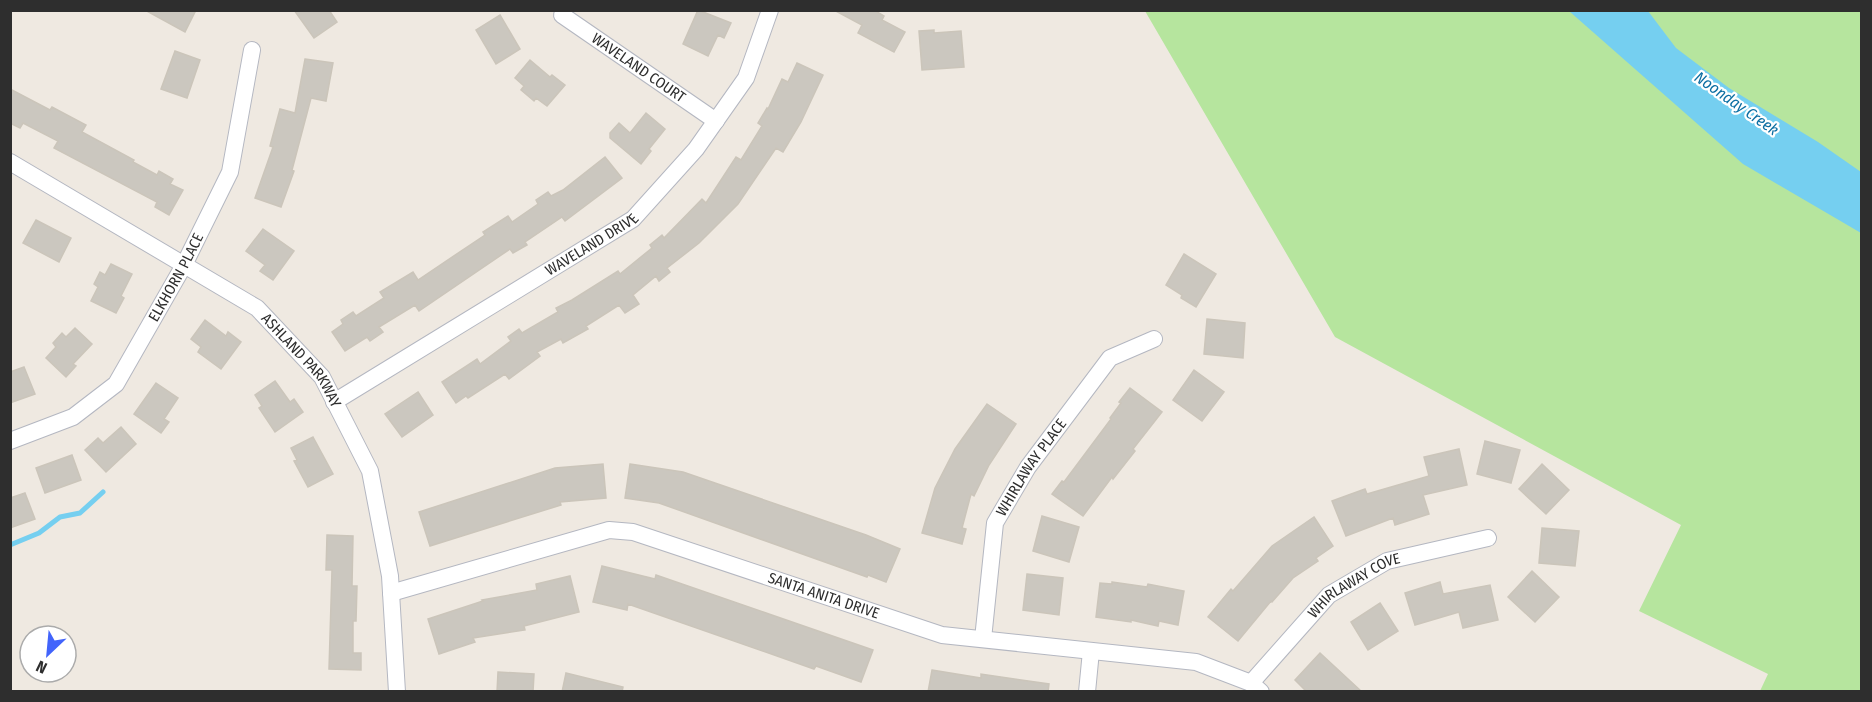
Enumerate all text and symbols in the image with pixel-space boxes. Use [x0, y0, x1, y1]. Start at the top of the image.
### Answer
street label: WAVELAND COURT [588, 29, 689, 106]
water label: Noonday Creek [1691, 67, 1782, 139]
street label: WAVELAND DRIVE [542, 210, 642, 279]
street label: ELKHORN PLACE [145, 230, 207, 325]
street label: ASHLAND PARKWAY [258, 309, 345, 411]
street label: WHIRLAWAY PLACE [992, 415, 1070, 519]
street label: WHIRLAWAY COVE [1304, 549, 1402, 622]
street label: SANTA ANITA DRIVE [766, 569, 882, 622]
north arrow [18, 624, 78, 684]
text: N [33, 656, 50, 678]

